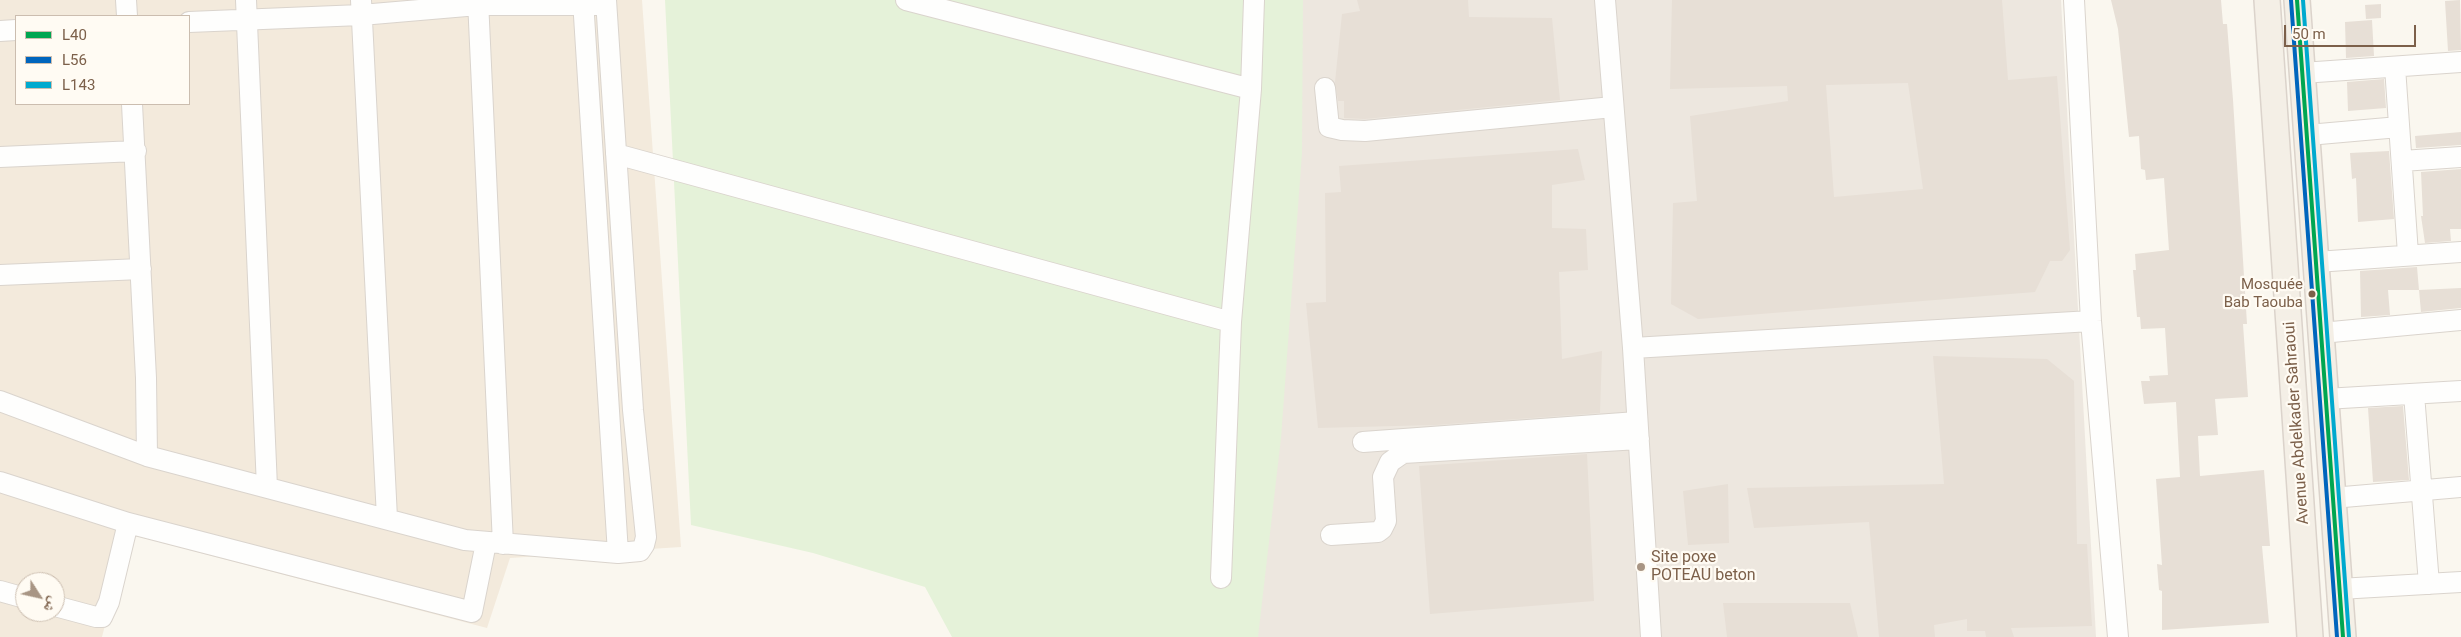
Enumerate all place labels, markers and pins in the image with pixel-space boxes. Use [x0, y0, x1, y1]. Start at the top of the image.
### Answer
place label: Mosquée Bab Taouba [2224, 276, 2303, 311]
marker: Mosquée Bab Taouba [2307, 289, 2317, 299]
place label: Site poxe POTEAU beton [1651, 548, 1756, 586]
marker: Site poxe POTEAU beton [1635, 561, 1647, 573]

